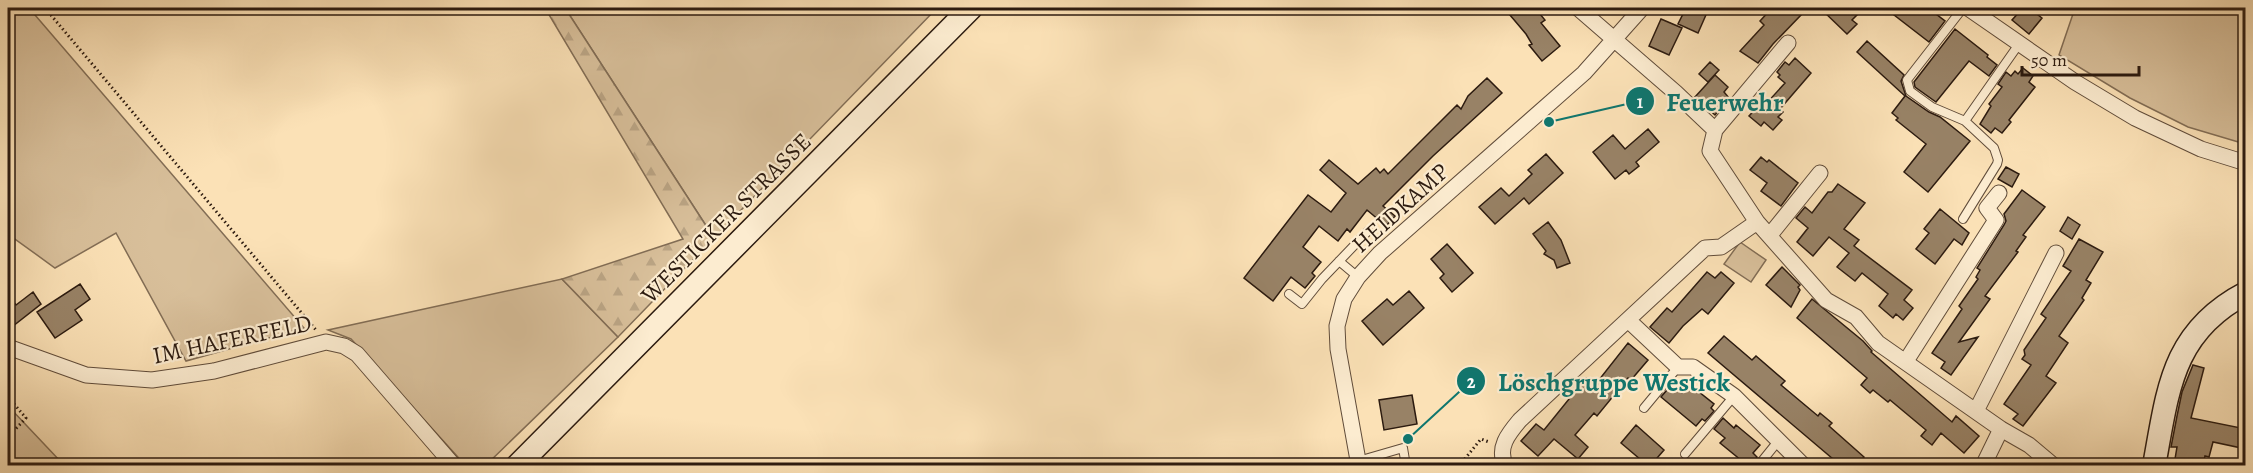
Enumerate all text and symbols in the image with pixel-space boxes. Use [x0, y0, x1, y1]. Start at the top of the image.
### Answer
scale bar [2022, 39, 2139, 77]
text: 50 m [2031, 48, 2067, 72]
callout: Feuerwehr [1625, 79, 1796, 123]
text: Feuerwehr [1666, 85, 1784, 120]
text: 1 [1637, 90, 1644, 114]
street label: WESTICKER STRASSE [633, 126, 818, 311]
street label: HEIDKAMP [1345, 156, 1455, 260]
street label: IM HAFERFELD [150, 307, 314, 371]
callout: Löschgruppe Westick [1456, 359, 1742, 403]
text: Löschgruppe Westick [1498, 365, 1731, 400]
text: 2 [1467, 370, 1476, 394]

